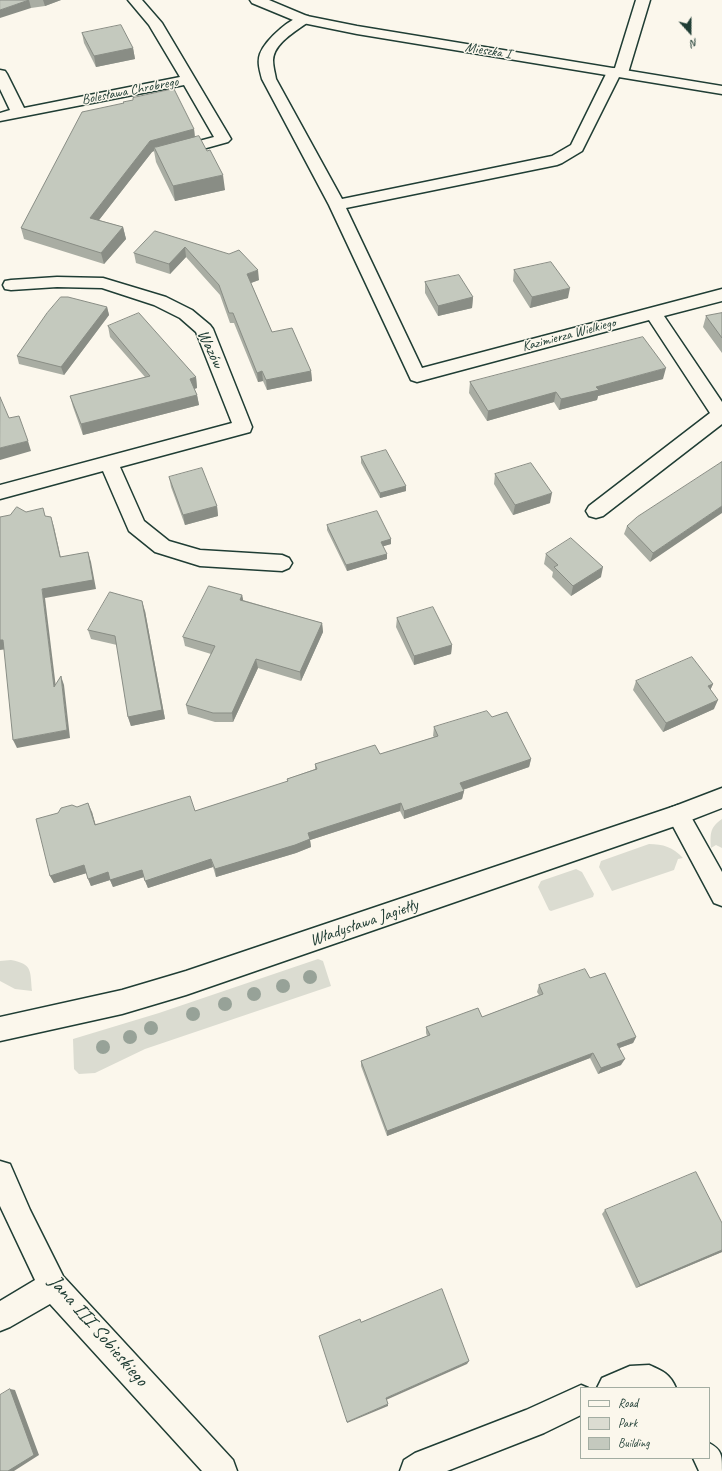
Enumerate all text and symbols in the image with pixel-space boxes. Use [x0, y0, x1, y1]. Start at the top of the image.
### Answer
north arrow [670, 12, 710, 52]
text: N [689, 35, 700, 51]
street label: Mieszka I [464, 39, 512, 63]
street label: Bolesława Chrobrego [80, 73, 180, 109]
street label: Kazimierza Wielkiego [520, 314, 618, 356]
street label: Wazów [192, 327, 228, 371]
street label: Władysława Jagiełły [307, 895, 421, 951]
street label: Jana III Sobieskiego [43, 1270, 153, 1392]
legend [580, 1387, 710, 1459]
text: Road [618, 1395, 638, 1411]
text: Park [618, 1415, 637, 1431]
text: Building [618, 1435, 650, 1451]

